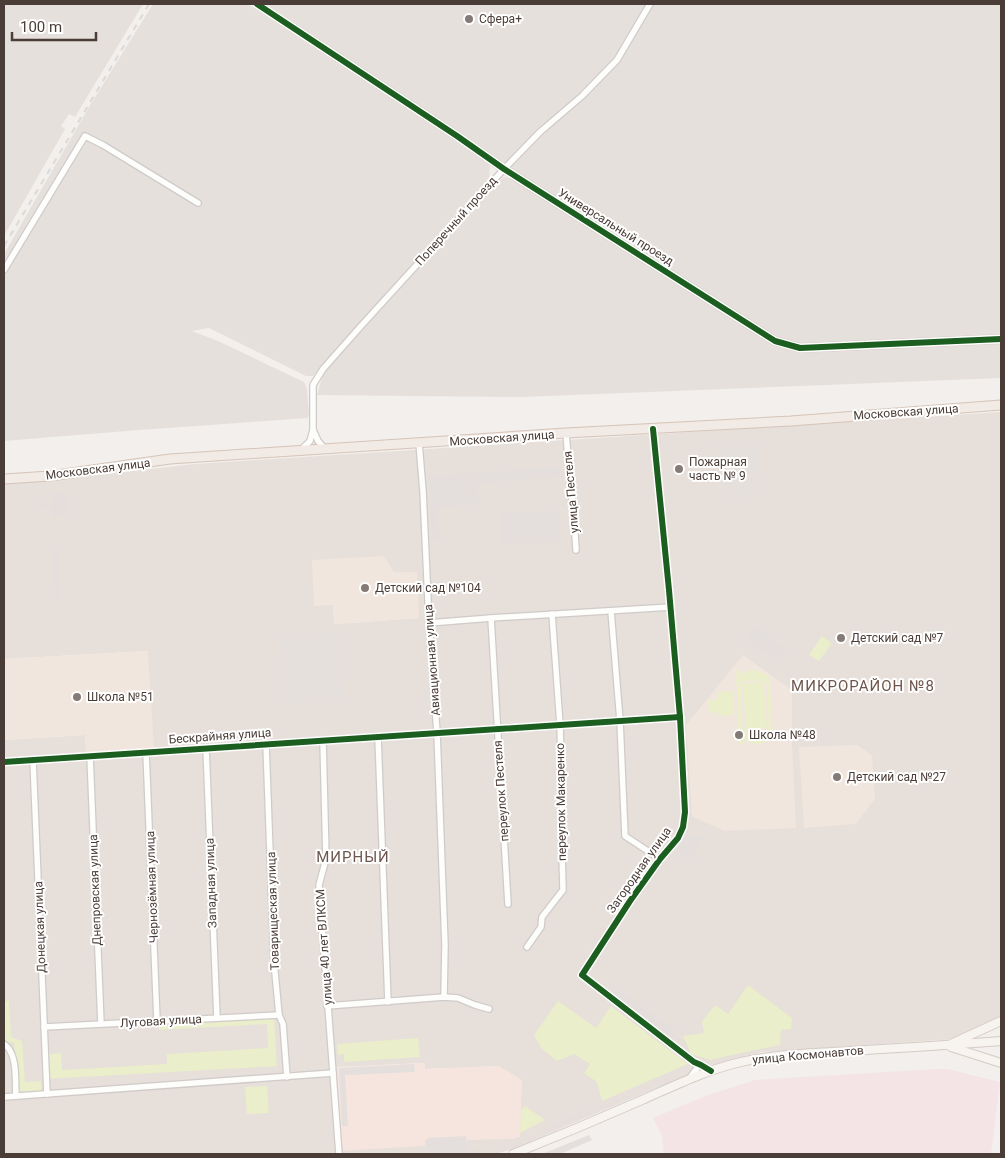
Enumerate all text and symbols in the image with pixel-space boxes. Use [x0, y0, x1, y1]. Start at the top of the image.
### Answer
scale bar [12, 10, 96, 42]
place label: Сфера+ [479, 12, 522, 26]
marker: Сфера+ [463, 13, 475, 25]
text: 100 m [20, 18, 62, 36]
street label: Поперечный проезд [412, 174, 500, 268]
street label: Универсальный проезд [556, 186, 676, 268]
street label: Московская улица [853, 401, 959, 423]
street label: Московская улица [449, 427, 555, 449]
street label: улица Пестеля [560, 450, 582, 534]
place label: Пожарная часть № 9 [689, 455, 747, 483]
street label: Московская улица [45, 456, 151, 482]
marker: Пожарная часть № 9 [673, 463, 685, 475]
place label: Детский сад №104 [375, 581, 481, 595]
marker: Детский сад №104 [359, 582, 371, 594]
street label: Авиационная улица [421, 604, 443, 716]
place label: Детский сад №7 [851, 631, 944, 645]
marker: Детский сад №7 [835, 632, 847, 644]
district label: МИКРОРАЙОН №8 [791, 677, 935, 695]
place label: Школа №51 [87, 690, 154, 704]
marker: Школа №51 [71, 691, 83, 703]
street label: Бескрайняя улица [168, 725, 272, 747]
place label: Школа №48 [749, 728, 816, 742]
marker: Школа №48 [733, 729, 745, 741]
street label: переулок Пестеля [490, 740, 512, 842]
street label: переулок Макаренко [553, 743, 569, 861]
place label: Детский сад №27 [847, 770, 946, 784]
marker: Детский сад №27 [831, 771, 843, 783]
street label: Загородная улица [604, 824, 674, 916]
street label: Чернозёмная улица [143, 831, 161, 943]
street label: Днепровская улица [86, 834, 104, 946]
street label: Западная улица [202, 838, 220, 928]
district label: МИРНЫЙ [316, 848, 390, 866]
street label: Товарищеская улица [264, 851, 282, 971]
street label: Донецкая улица [31, 881, 49, 973]
street label: улица 40 лет ВЛКСМ [313, 889, 335, 1005]
street label: Луговая улица [120, 1012, 202, 1030]
street label: улица Космонавтов [752, 1043, 864, 1067]

